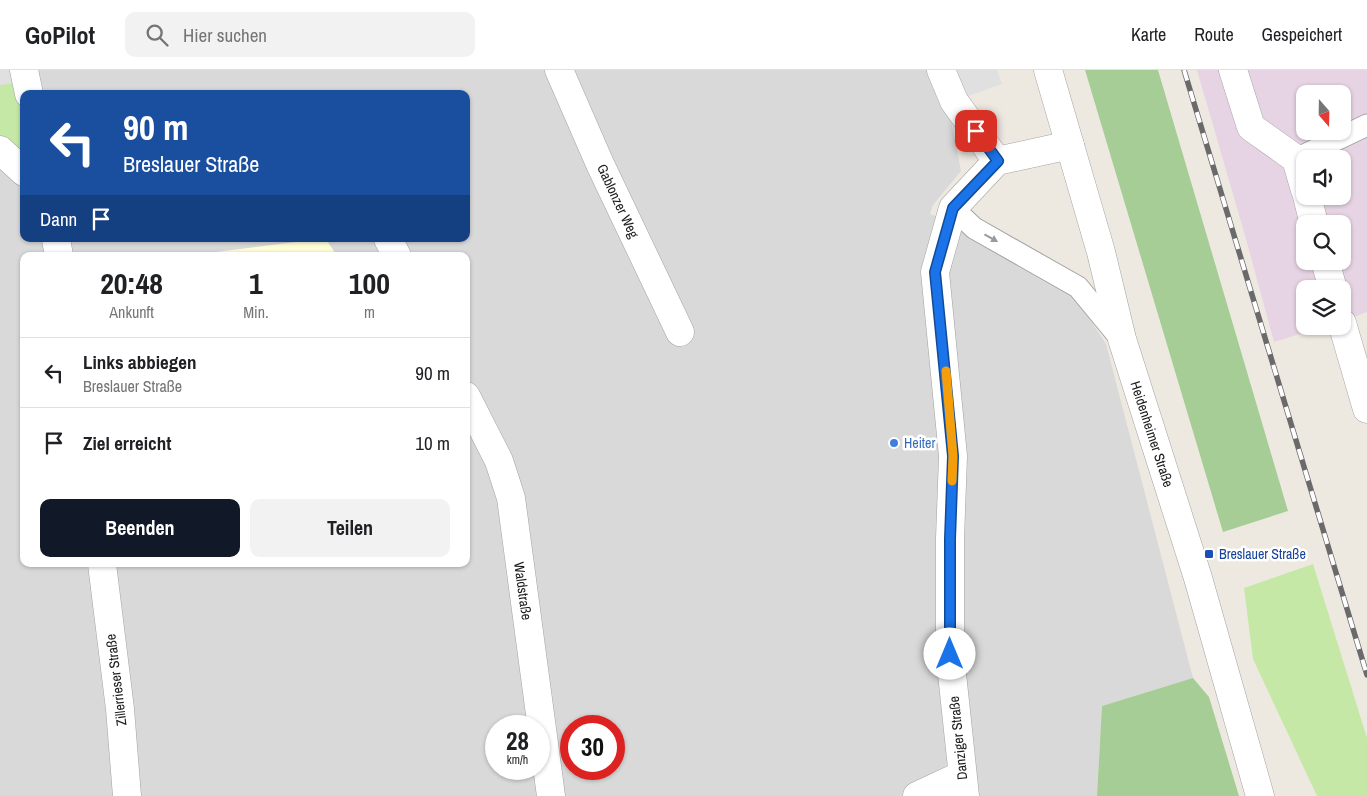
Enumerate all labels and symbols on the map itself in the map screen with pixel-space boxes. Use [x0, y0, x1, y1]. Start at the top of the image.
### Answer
north arrow [1296, 85, 1351, 140]
pin [955, 110, 997, 152]
street label: Gablonzer Weg [593, 161, 643, 241]
one-way arrow [984, 234, 998, 242]
street label: Heidenheimer Straße [1126, 379, 1178, 489]
place label: Heiter [904, 434, 935, 452]
marker: Heiter [888, 437, 900, 449]
place label: Breslauer Straße [1219, 545, 1306, 563]
marker: Breslauer Straße [1203, 548, 1215, 560]
street label: Waldstraße [510, 561, 536, 621]
position arrow [923, 627, 975, 679]
street label: Zillerrieser Straße [101, 633, 131, 727]
street label: Danziger Straße [945, 695, 971, 781]
speed limit sign: 30 [560, 715, 625, 780]

